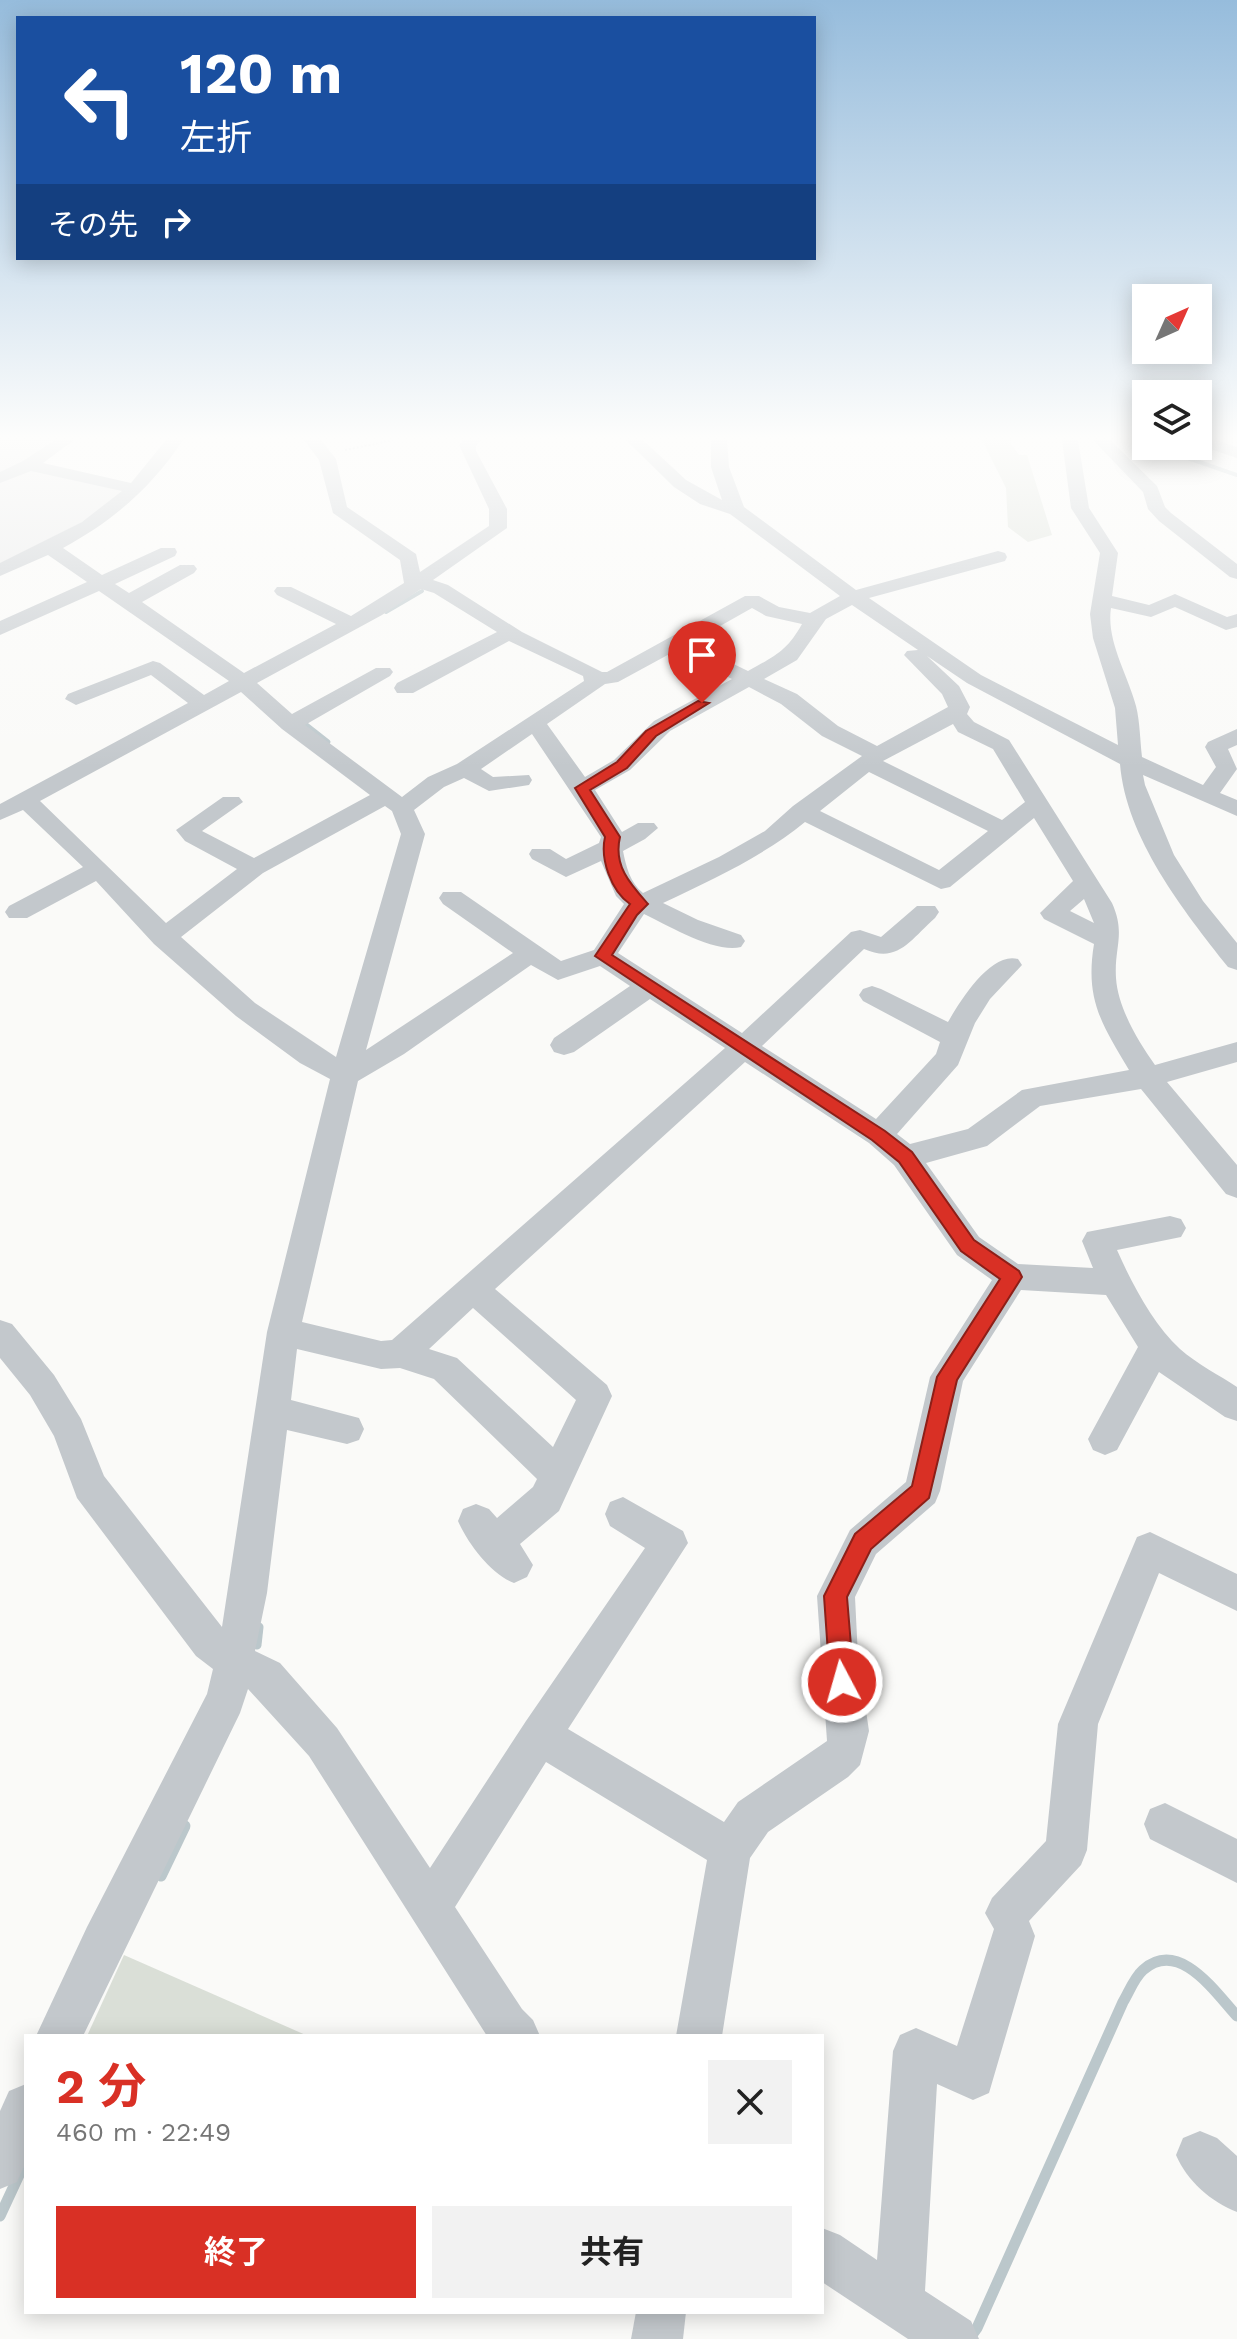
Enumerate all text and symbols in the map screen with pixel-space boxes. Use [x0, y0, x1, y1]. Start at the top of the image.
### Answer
text: 120 m [180, 41, 342, 107]
icon: left [48, 48, 152, 152]
text: 左折 [180, 117, 252, 159]
icon: right [154, 200, 198, 244]
text: その先 [48, 207, 138, 242]
north arrow [1132, 284, 1212, 364]
map controls [1132, 284, 1212, 460]
button: layers [1132, 380, 1212, 460]
pin [668, 621, 736, 703]
icon: arrive [680, 633, 724, 677]
position arrow [800, 1640, 884, 1724]
text: 2 分 [56, 2058, 146, 2115]
button: close [708, 2060, 792, 2144]
text: 460 m · 22:49 [56, 2117, 231, 2147]
button: 終了 [56, 2206, 416, 2298]
button: 共有 [432, 2206, 792, 2298]

